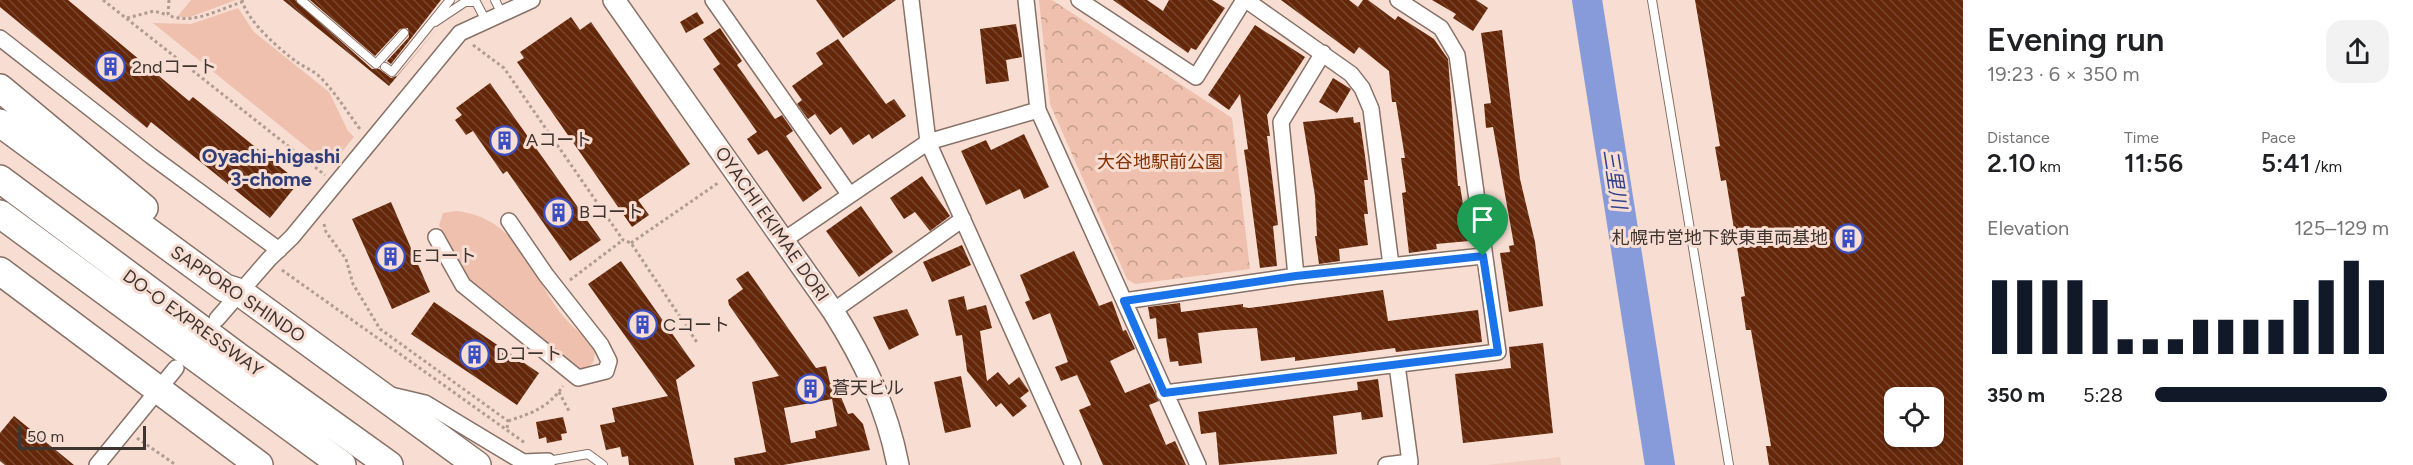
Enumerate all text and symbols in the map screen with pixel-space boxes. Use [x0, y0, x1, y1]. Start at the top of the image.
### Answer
text: Evening run [1987, 20, 2164, 59]
button: share [2326, 20, 2389, 83]
building icon: 2ndコート [95, 51, 127, 83]
place label: 2ndコート [132, 56, 217, 78]
text: 19:23 · 6 × 350 m [1987, 62, 2139, 86]
building icon: Aコート [489, 124, 521, 156]
text: Distance [1987, 128, 2050, 147]
text: Time [2124, 128, 2159, 147]
text: Pace [2261, 128, 2296, 147]
place label: Aコート [526, 129, 592, 151]
street label: OYACHI EKIMAE DORI [710, 142, 834, 306]
district label: Oyachi-higashi 3-chome [202, 144, 340, 191]
water label: 三里川 [1598, 147, 1632, 212]
text: 2.10 [1987, 147, 2036, 179]
text: 11:56 [2124, 147, 2183, 179]
text: 5:41 [2261, 147, 2311, 179]
park label: 大谷地駅前公園 [1097, 151, 1223, 173]
text: km [2036, 157, 2061, 176]
text: /km [2311, 157, 2342, 176]
pin [1457, 194, 1508, 256]
building icon: Bコート [542, 196, 574, 228]
place label: Bコート [579, 201, 644, 223]
icon: arrive [1466, 203, 1499, 236]
text: Elevation [1987, 216, 2069, 240]
text: 125–129 m [2294, 216, 2389, 240]
building icon: 札幌市営地下鉄東車両基地 [1833, 222, 1865, 254]
place label: 札幌市営地下鉄東車両基地 [1612, 227, 1828, 249]
building icon: Eコート [375, 240, 407, 272]
street label: SAPPORO SHINDO [167, 241, 309, 347]
place label: Eコート [412, 245, 477, 267]
street label: DO-O EXPRESSWAY [119, 265, 268, 381]
building icon: Cコート [626, 309, 658, 341]
place label: Cコート [663, 314, 730, 336]
building icon: Dコート [459, 338, 491, 370]
place label: Dコート [496, 343, 562, 365]
building icon: 蒼天ビル [795, 372, 827, 404]
place label: 蒼天ビル [832, 377, 904, 399]
text: 350 m [1987, 383, 2045, 407]
text: 5:28 [2083, 383, 2123, 407]
map controls [1884, 387, 1944, 447]
button: locate [1884, 387, 1944, 447]
scale bar [18, 423, 146, 450]
text: 50 m [27, 427, 64, 446]

